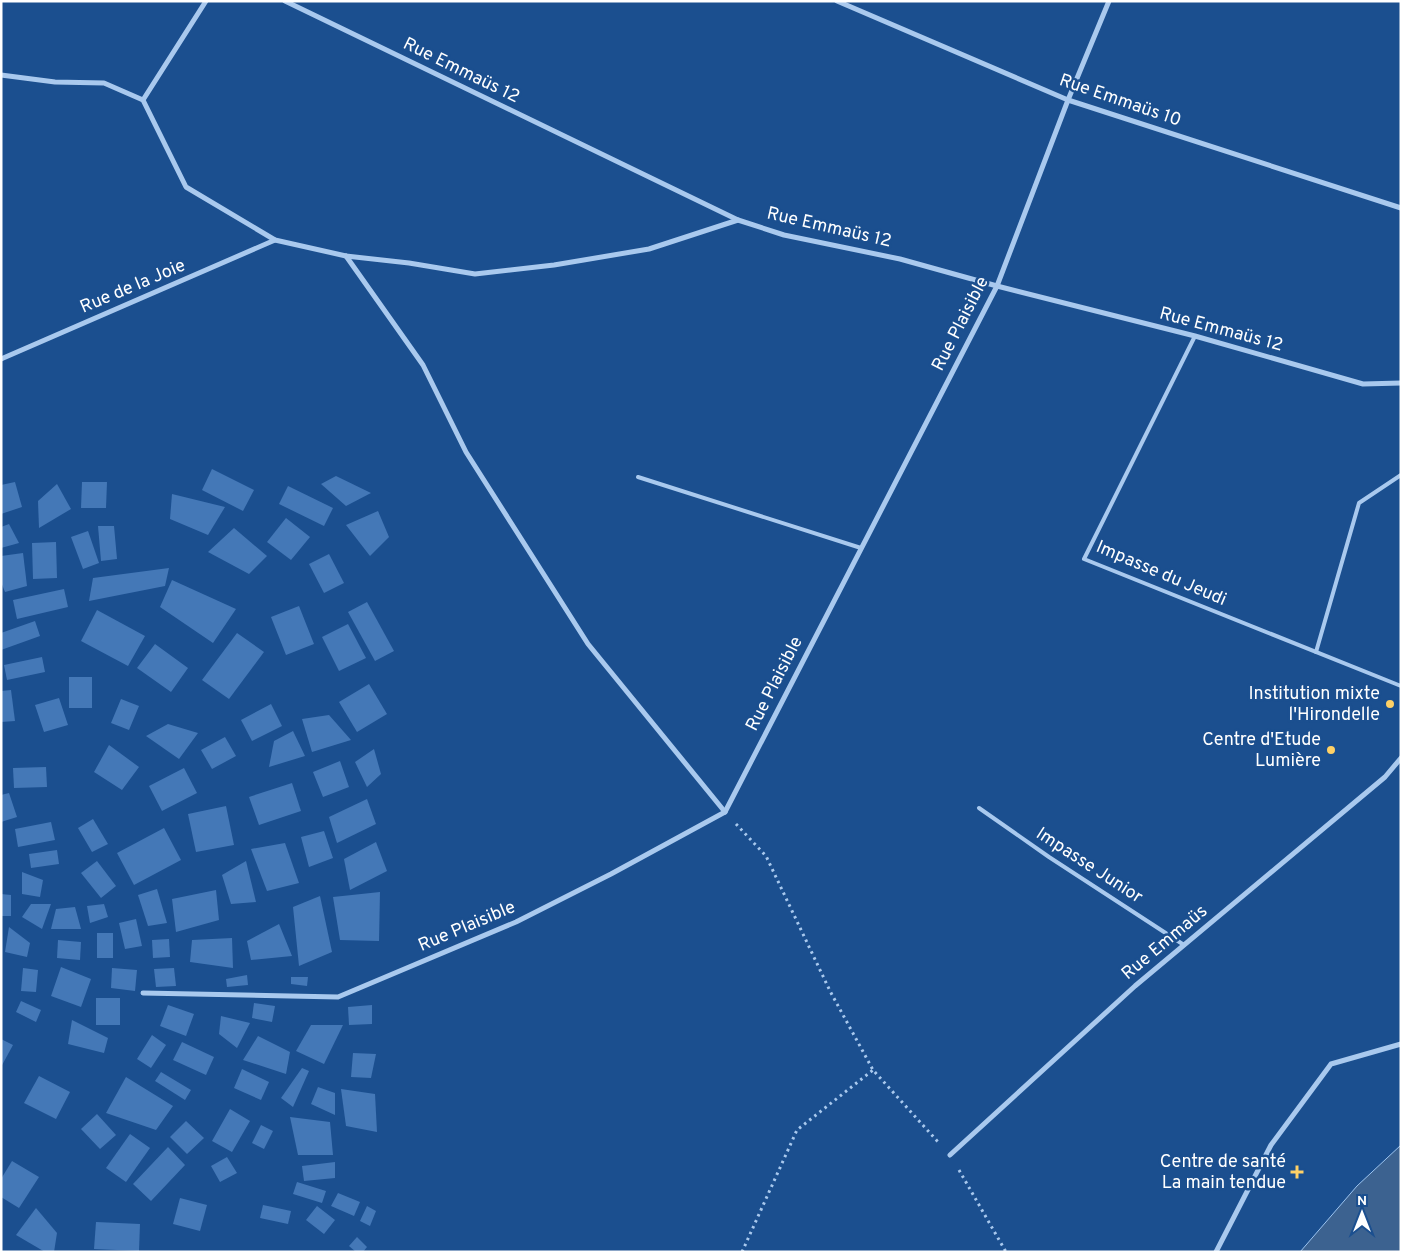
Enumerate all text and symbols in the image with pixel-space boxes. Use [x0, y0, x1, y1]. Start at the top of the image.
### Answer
street label: Rue Emmaüs 12 [399, 33, 523, 109]
street label: Rue Emmaüs 10 [1056, 69, 1184, 133]
street label: Rue Emmaüs 12 [764, 202, 894, 254]
street label: Rue de la Joie [77, 254, 189, 320]
street label: Rue Plaisible [927, 273, 995, 375]
street label: Rue Emmaüs 12 [1157, 302, 1285, 358]
street label: Impasse du Jeudi [1092, 536, 1230, 612]
street label: Rue Plaisible [741, 633, 809, 735]
place label: Institution mixte l'Hirondelle [1248, 683, 1380, 727]
marker: Institution mixte l'Hirondelle [1384, 698, 1396, 710]
place label: Centre d'Etude Lumière [1202, 729, 1321, 773]
marker: Centre d'Etude Lumière [1325, 744, 1337, 756]
street label: Impasse Junior [1031, 823, 1147, 909]
street label: Rue Plaisible [415, 896, 519, 958]
street label: Rue Emmaüs [1117, 900, 1213, 986]
place label: Centre de santé La main tendue [1160, 1151, 1286, 1195]
marker: Centre de santé La main tendue [1290, 1165, 1304, 1179]
north arrow [1337, 1188, 1387, 1238]
text: N [1357, 1193, 1367, 1210]

